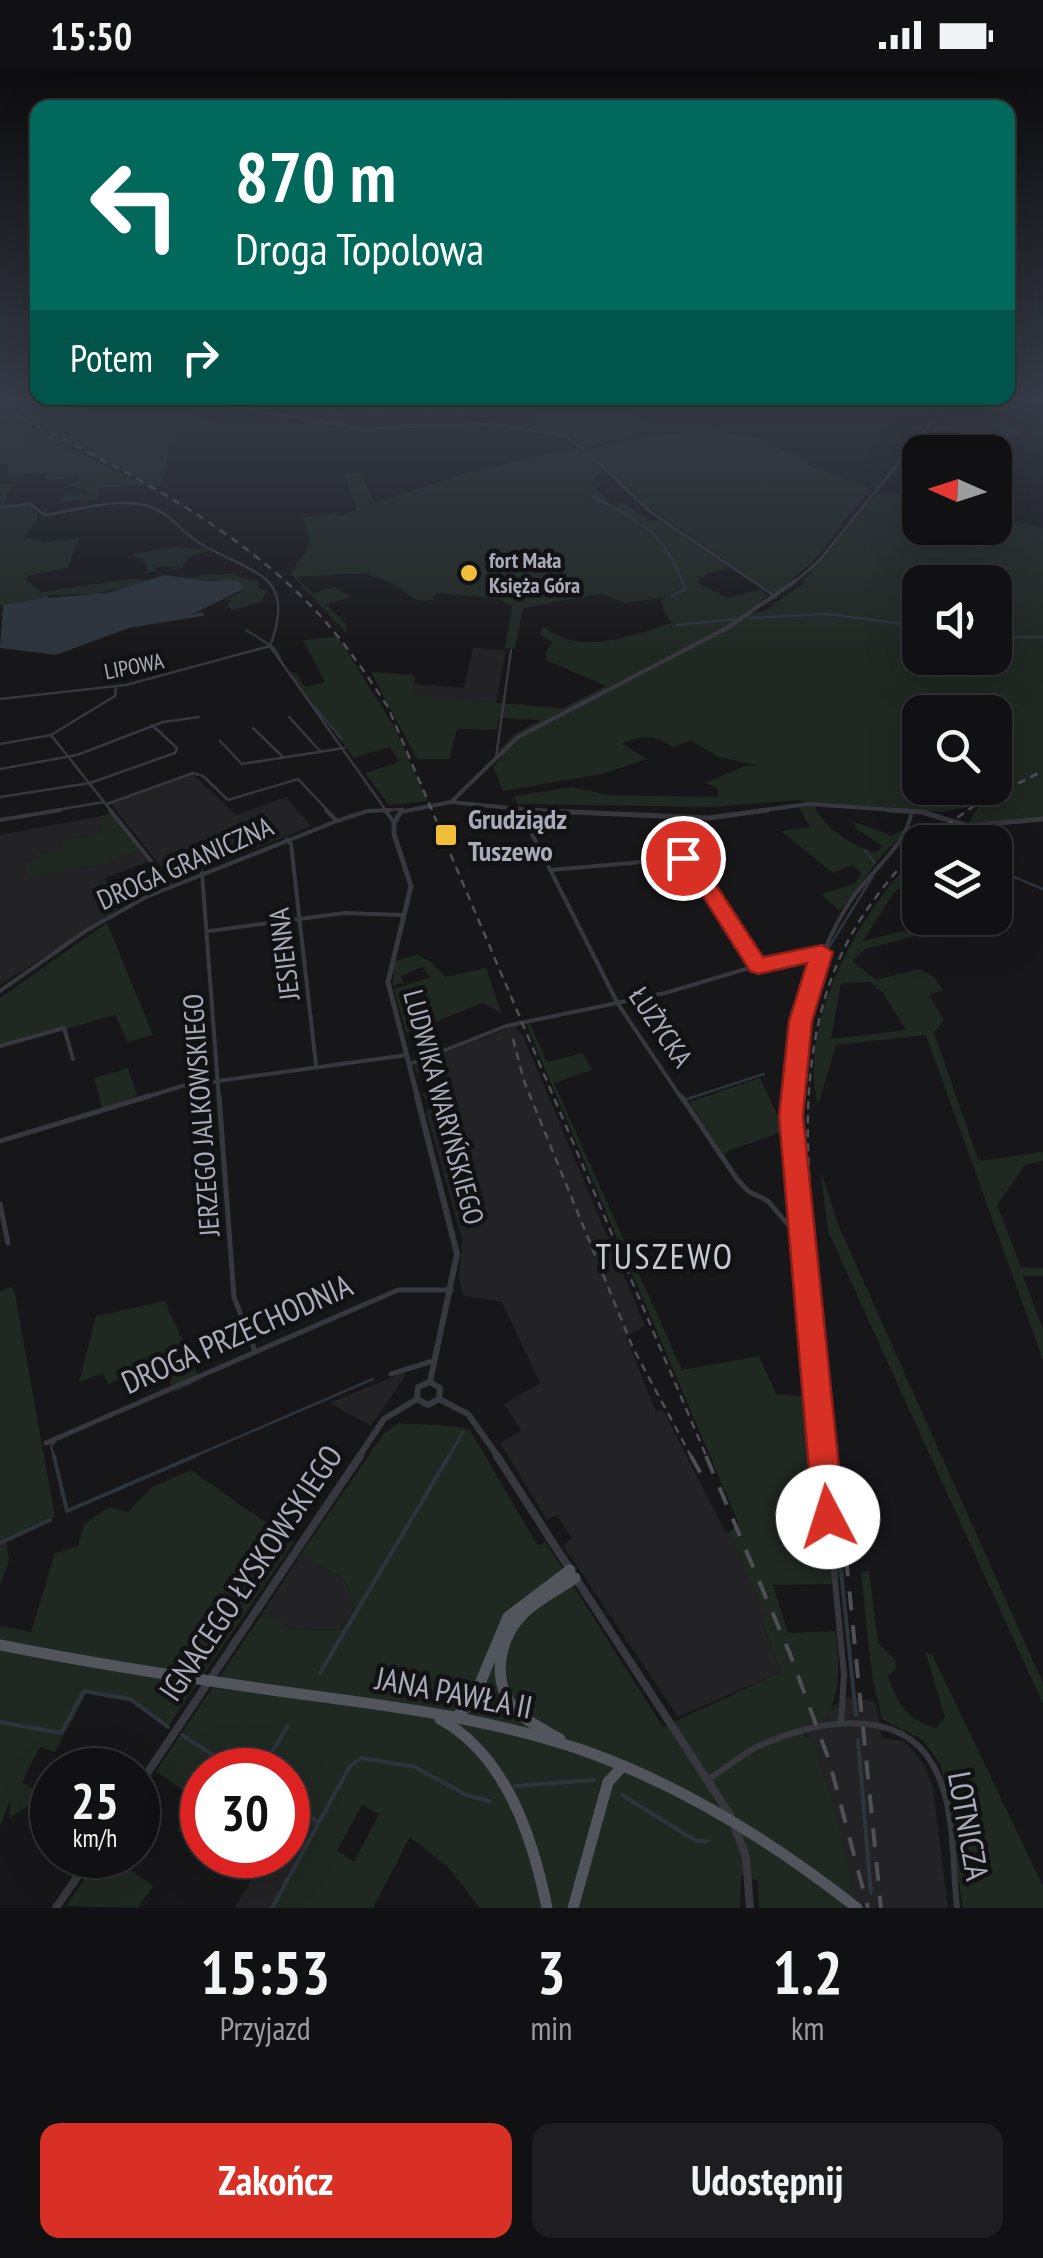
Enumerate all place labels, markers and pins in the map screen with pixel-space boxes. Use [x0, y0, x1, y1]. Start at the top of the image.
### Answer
place label: fort Mała Księża Góra [489, 546, 580, 599]
marker: fort Mała Księża Góra [458, 562, 480, 584]
place label: Grudziądz Tuszewo [468, 800, 567, 869]
pin [641, 816, 726, 901]
marker: Grudziądz Tuszewo [433, 822, 459, 848]

